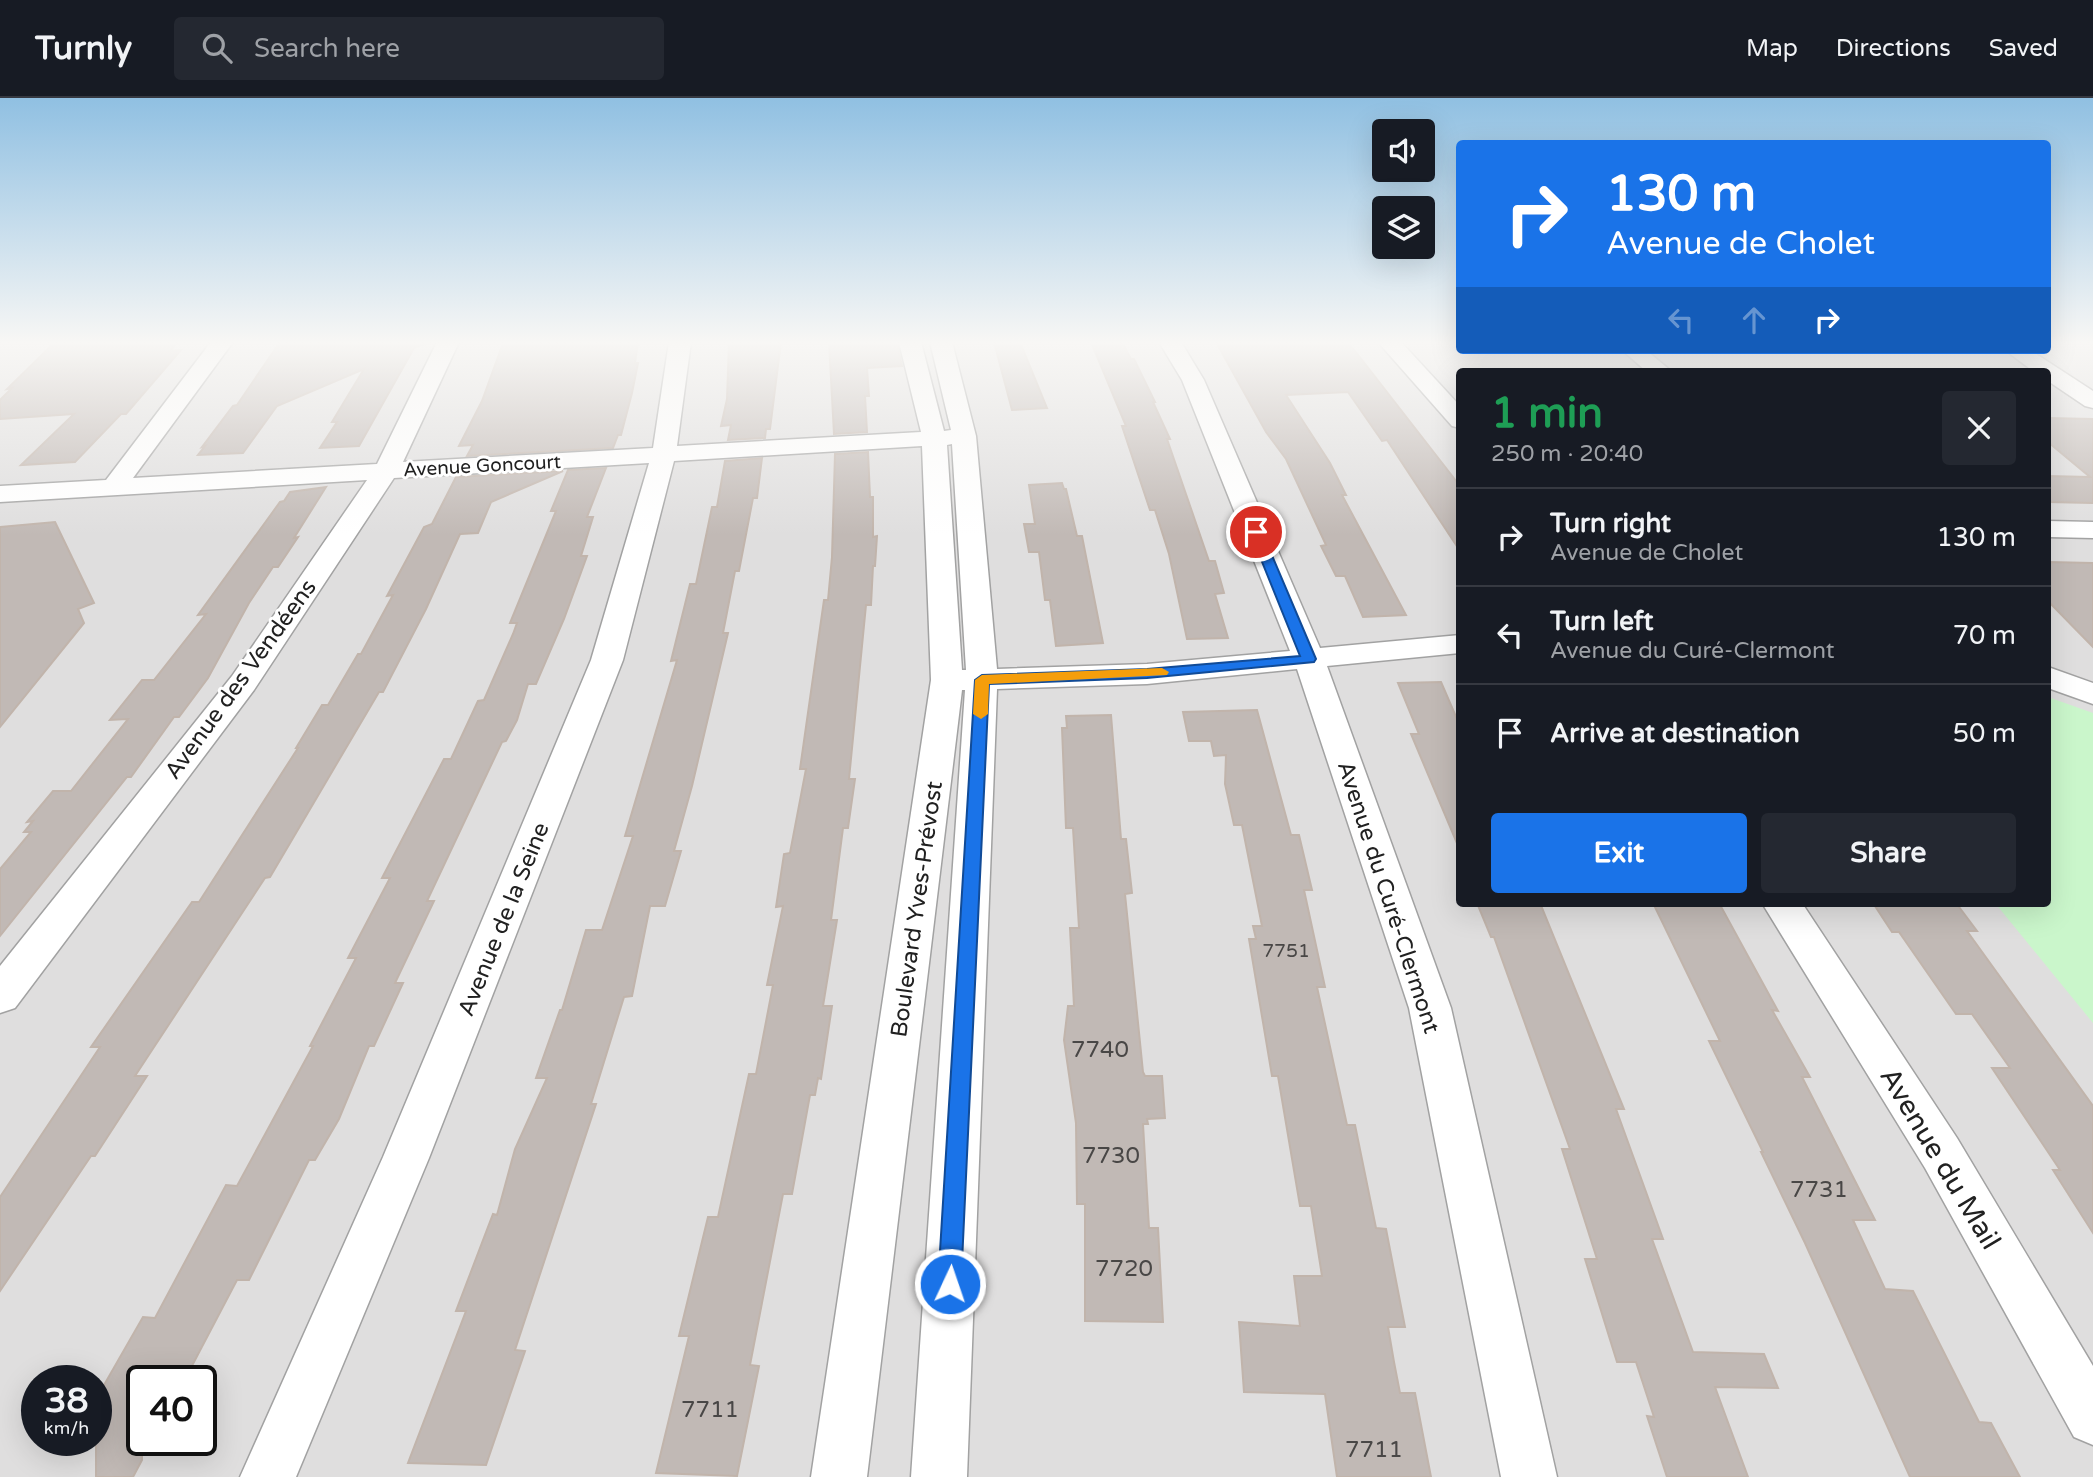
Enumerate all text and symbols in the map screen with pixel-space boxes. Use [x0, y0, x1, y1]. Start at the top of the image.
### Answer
search box [174, 17, 664, 80]
text: Turnly [35, 29, 132, 68]
icon: search [198, 29, 236, 67]
text: Search here [254, 33, 400, 64]
text: Map [1746, 34, 1798, 63]
text: Directions [1836, 34, 1951, 63]
text: Saved [1989, 34, 2058, 63]
map controls [1372, 119, 1435, 259]
button: sound [1372, 119, 1435, 182]
text: 130 m [1606, 165, 1756, 224]
icon: right [1491, 168, 1582, 259]
button: layers [1372, 196, 1435, 259]
text: Avenue de Cholet [1606, 225, 1875, 263]
icon: left [1662, 301, 1700, 339]
icon: ahead [1735, 301, 1773, 339]
icon: right [1808, 301, 1846, 339]
text: 1 min [1491, 388, 1603, 439]
button: close [1942, 391, 2016, 465]
text: 250 m · 20:40 [1491, 440, 1643, 468]
street label: Avenue Goncourt [402, 451, 562, 481]
pin [1226, 502, 1286, 562]
text: Turn right [1550, 508, 1671, 539]
icon: arrive [1237, 513, 1275, 551]
icon: right [1491, 518, 1529, 556]
text: 130 m [1936, 522, 2016, 553]
text: Avenue de Cholet [1550, 539, 1743, 567]
street label: Avenue des Vendéens [159, 574, 323, 785]
text: Turn left [1550, 606, 1653, 637]
icon: left [1491, 616, 1529, 654]
text: 70 m [1953, 620, 2016, 651]
text: Avenue du Curé-Clermont [1550, 637, 1835, 665]
icon: arrive [1491, 714, 1529, 752]
text: Arrive at destination [1550, 718, 1800, 749]
text: 50 m [1953, 718, 2016, 749]
street label: Avenue du Curé-Clermont [1331, 758, 1445, 1037]
street label: Boulevard Yves-Prévost [885, 779, 949, 1039]
button: Exit [1491, 813, 1747, 893]
button: Share [1761, 813, 2016, 893]
street label: Avenue de la Seine [452, 818, 556, 1020]
house number: 7751 [1262, 940, 1310, 962]
house number: 7740 [1071, 1036, 1129, 1064]
street label: Avenue du Mail [1872, 1061, 2008, 1256]
house number: 7730 [1082, 1142, 1140, 1170]
house number: 7731 [1790, 1176, 1848, 1204]
position arrow [913, 1247, 987, 1321]
house number: 7720 [1095, 1255, 1153, 1283]
speed limit sign: 40 [126, 1365, 217, 1456]
text: 38 [45, 1380, 88, 1422]
house number: 7711 [681, 1396, 739, 1424]
text: km/h [44, 1417, 89, 1439]
house number: 7711 [1345, 1436, 1403, 1464]

